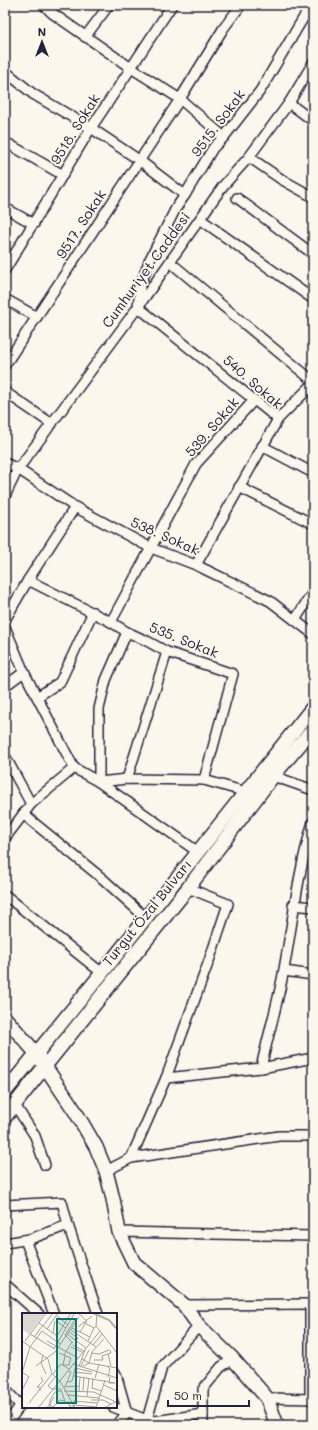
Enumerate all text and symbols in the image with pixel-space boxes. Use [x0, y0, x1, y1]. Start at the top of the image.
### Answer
north arrow [22, 22, 62, 62]
text: N [38, 24, 46, 39]
street label: 9515. Sokak [186, 85, 249, 160]
street label: 9518. Sokak [45, 90, 104, 168]
street label: 9517. Sokak [51, 185, 110, 262]
street label: Cumhuriyet Caddesi [97, 208, 194, 331]
street label: 540. Sokak [219, 350, 287, 413]
street label: 539. Sokak [180, 393, 243, 460]
street label: 538. Sokak [128, 512, 203, 559]
street label: 535. Sokak [147, 617, 222, 662]
street label: Turgut Özal Bulvarı [98, 855, 196, 970]
inset map [22, 1313, 117, 1408]
scale bar [168, 1382, 249, 1408]
text: 50 m [174, 1387, 202, 1403]

